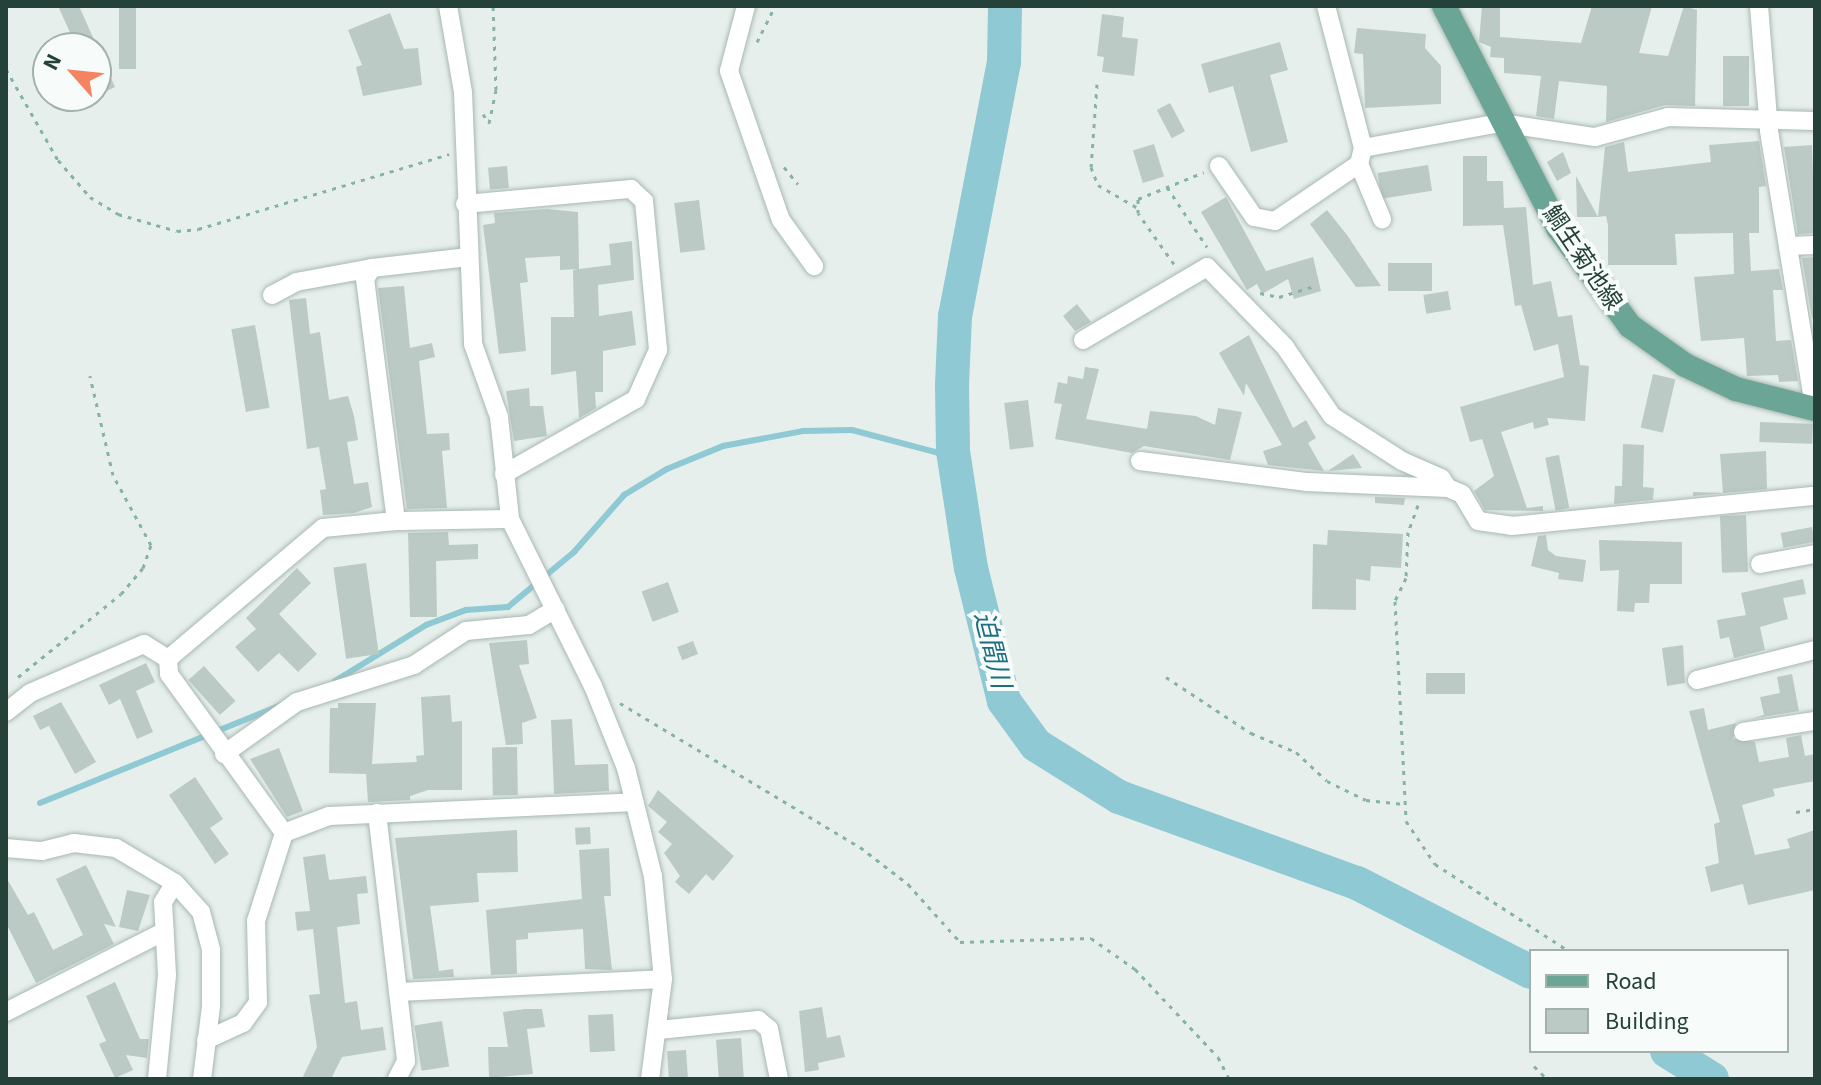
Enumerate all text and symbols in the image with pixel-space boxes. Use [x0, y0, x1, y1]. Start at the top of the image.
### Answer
north arrow [32, 32, 112, 112]
text: N [35, 48, 70, 76]
street label: 鯛生菊池線 [1537, 200, 1627, 316]
water label: 迫間川 [967, 608, 1017, 692]
legend [1529, 949, 1789, 1053]
text: Road [1605, 964, 1657, 999]
text: Building [1605, 1004, 1689, 1039]

